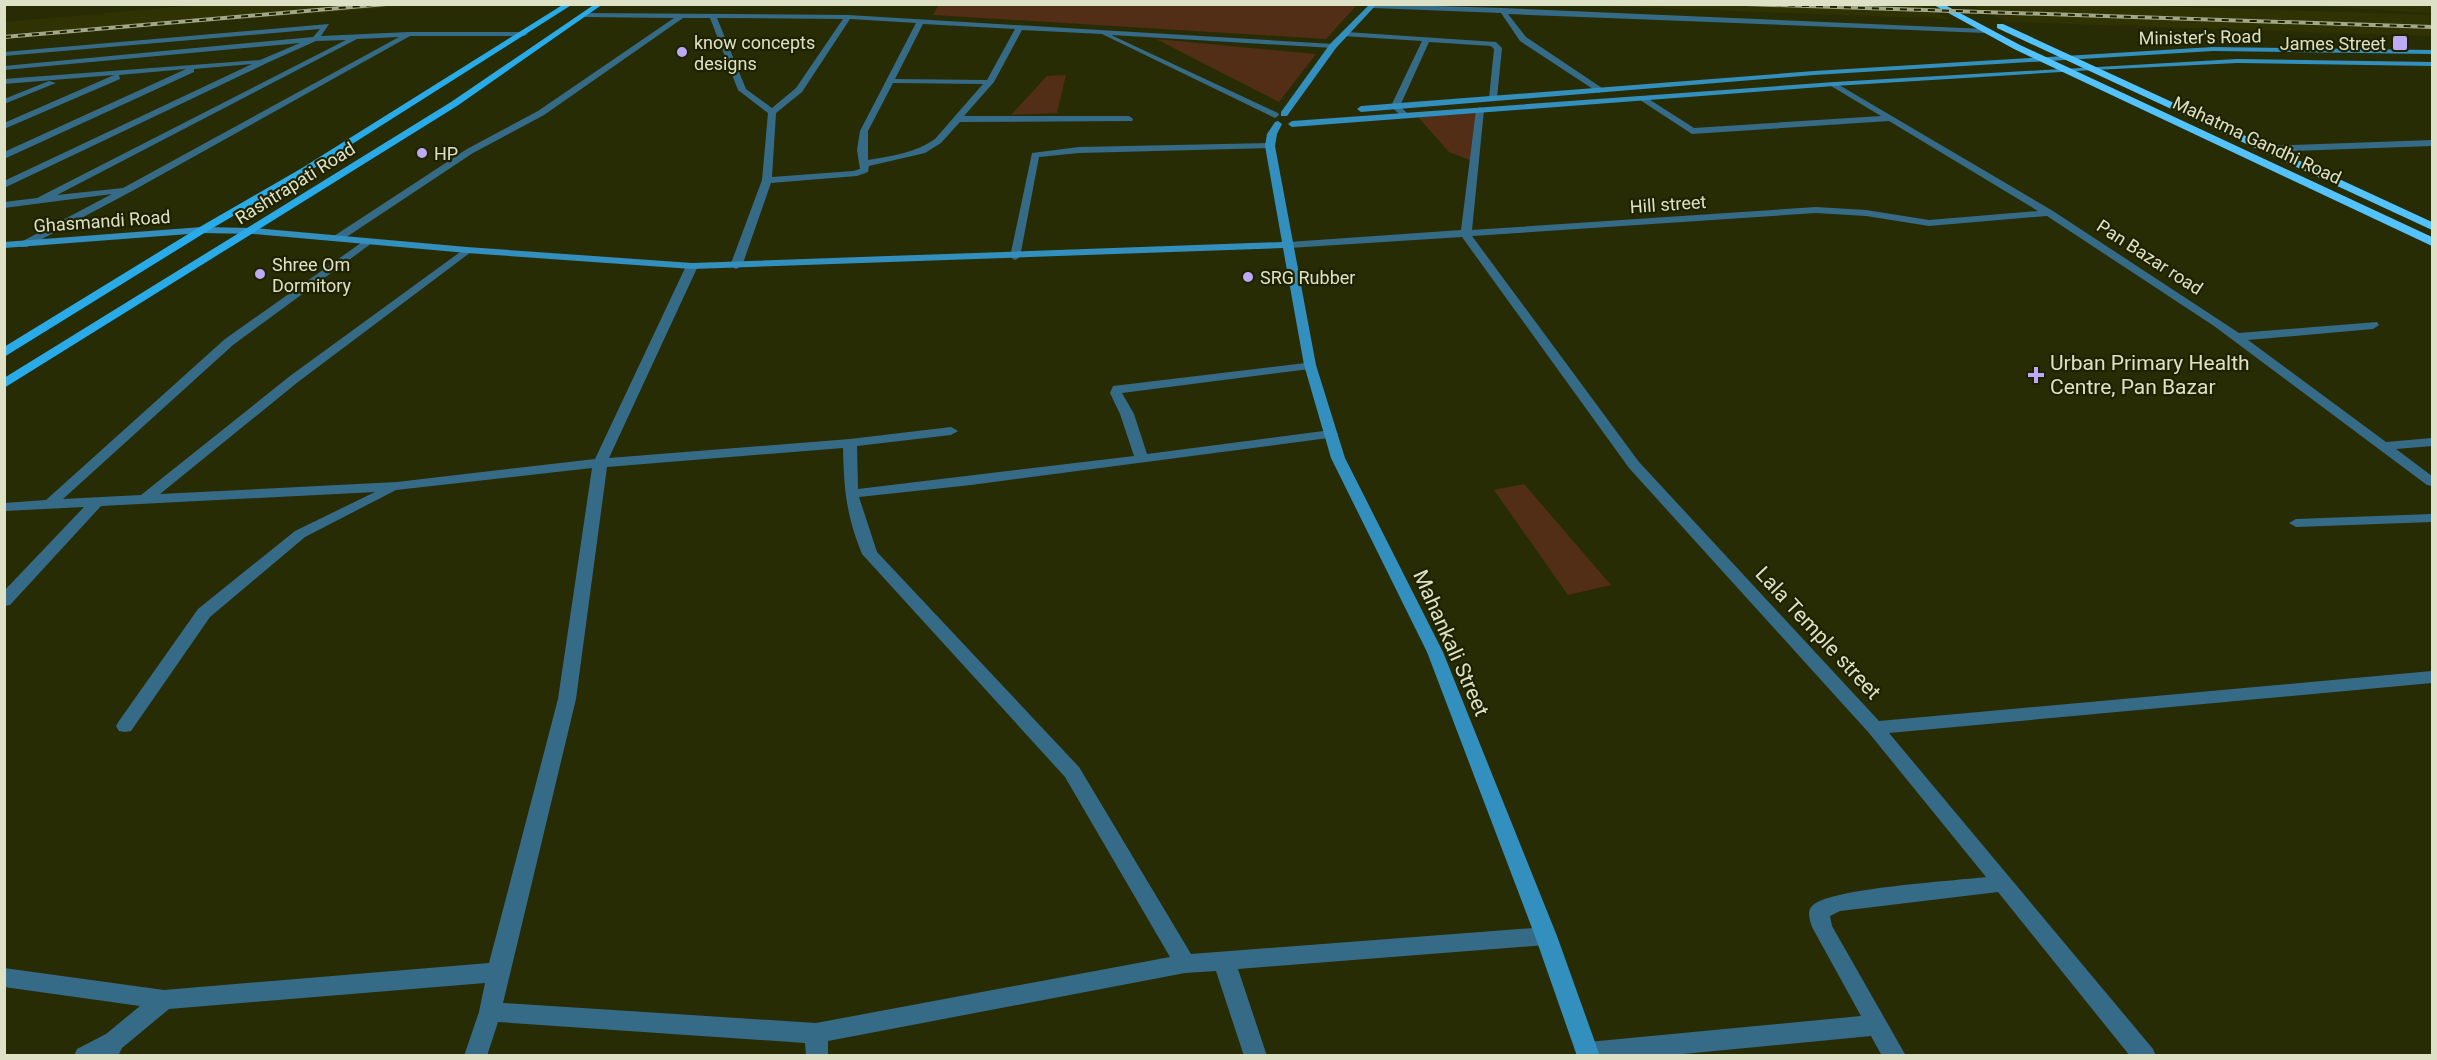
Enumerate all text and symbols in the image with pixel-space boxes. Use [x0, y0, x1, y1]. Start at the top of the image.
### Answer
street label: Minister's Road [2138, 25, 2262, 49]
place label: know concepts designs [694, 32, 815, 74]
place label: James Street [2280, 33, 2386, 54]
marker: James Street [2391, 34, 2409, 52]
marker: know concepts designs [675, 45, 689, 59]
street label: Mahatma Gandhi Road [2169, 92, 2345, 188]
street label: Rashtrapati Road [231, 138, 359, 228]
place label: HP [434, 143, 458, 164]
marker: HP [415, 146, 429, 160]
street label: Hill street [1629, 191, 1707, 217]
street label: Ghasmandi Road [33, 206, 171, 236]
street label: Pan Bazar road [2093, 215, 2207, 299]
place label: Shree Om Dormitory [272, 254, 352, 296]
marker: Shree Om Dormitory [253, 267, 267, 281]
place label: SRG Rubber [1260, 267, 1355, 288]
marker: SRG Rubber [1241, 270, 1255, 284]
place label: Urban Primary Health Centre, Pan Bazar [2050, 351, 2250, 399]
marker: Urban Primary Health Centre, Pan Bazar [2027, 366, 2045, 384]
street label: Lala Temple street [1751, 562, 1886, 704]
street label: Mahankali Street [1408, 566, 1494, 720]

